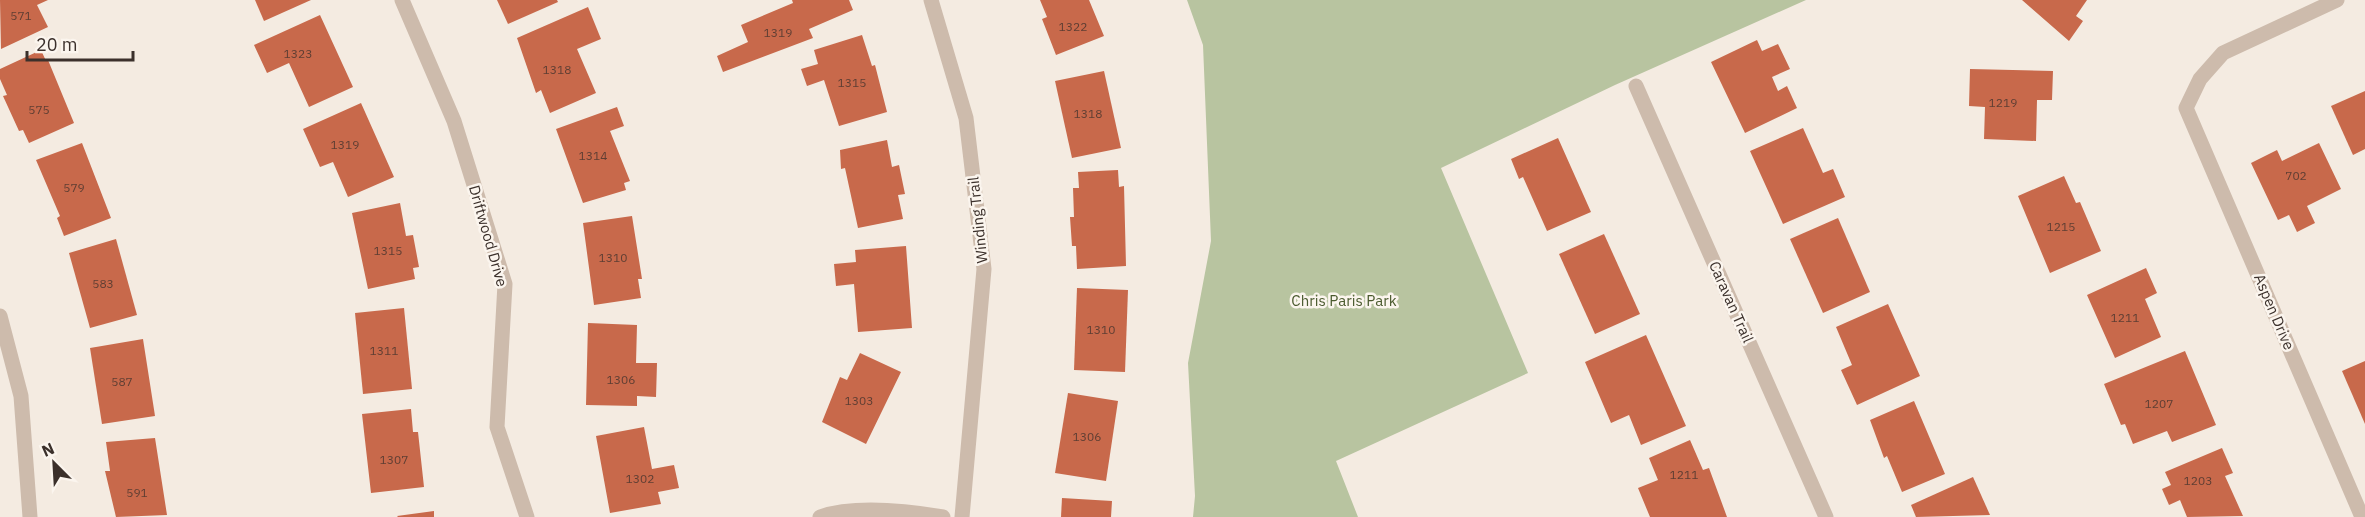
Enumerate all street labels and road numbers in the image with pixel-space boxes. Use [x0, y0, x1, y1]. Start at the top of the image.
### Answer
street label: Winding Trail [963, 176, 992, 264]
street label: Driftwood Drive [465, 183, 512, 289]
street label: Caravan Trail [1705, 258, 1758, 345]
street label: Aspen Drive [2250, 271, 2299, 353]

